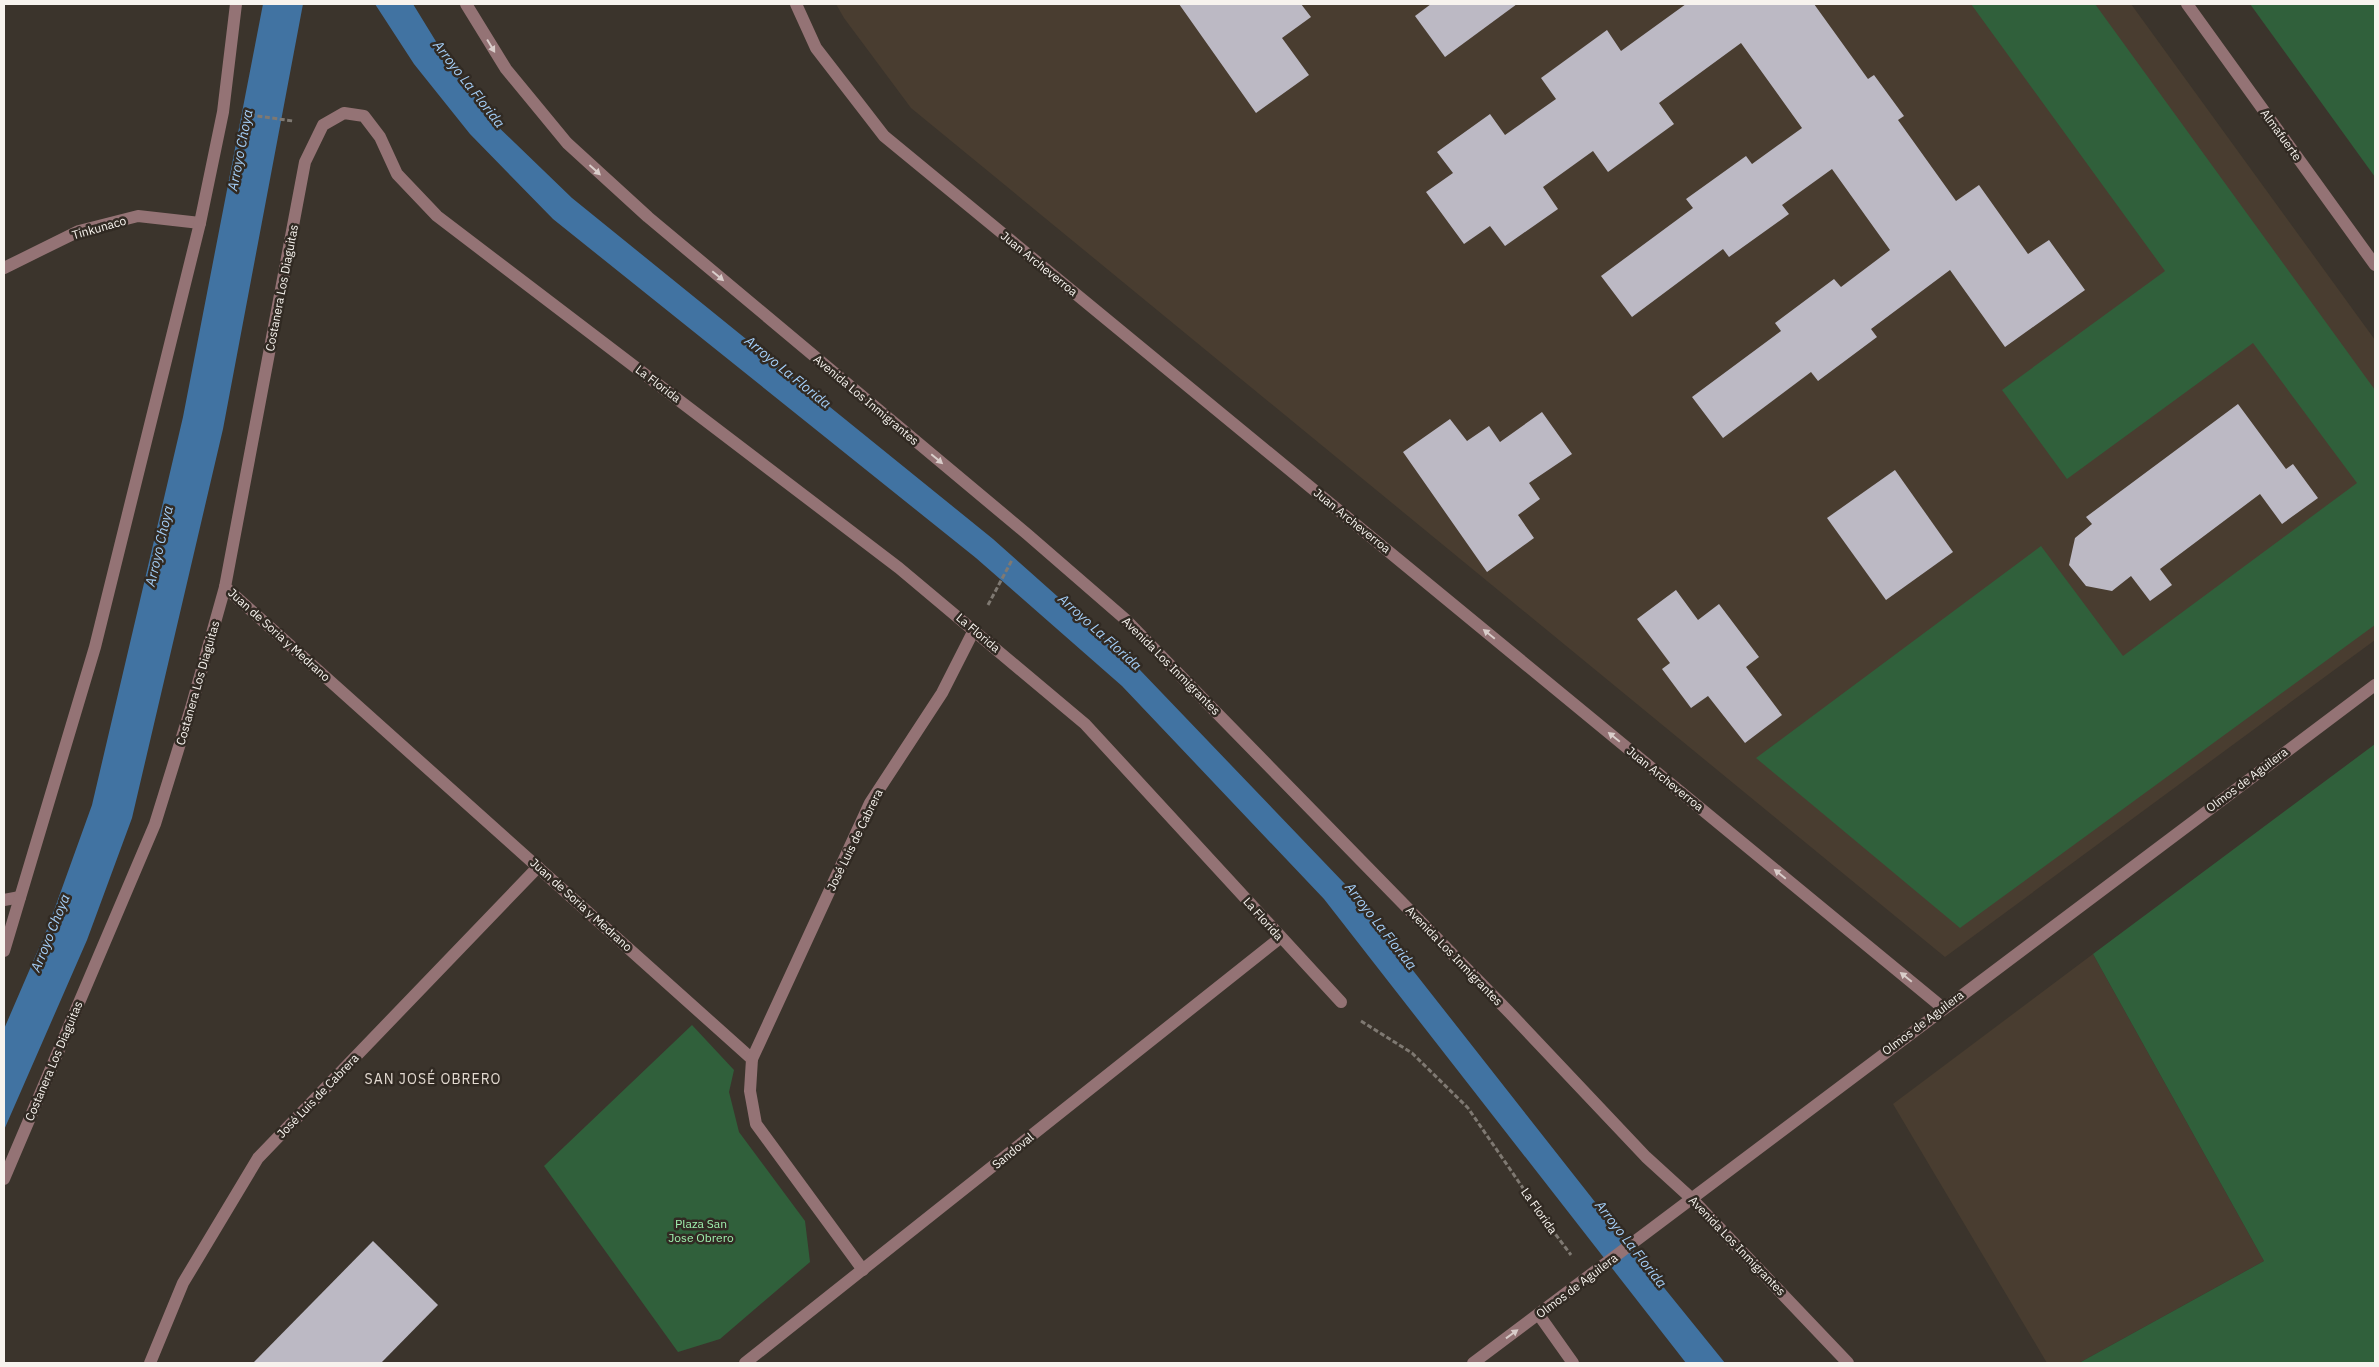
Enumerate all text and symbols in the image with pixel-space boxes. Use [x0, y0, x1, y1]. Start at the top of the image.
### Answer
water label: Arroyo La Florida [429, 36, 509, 131]
one-way arrow [487, 39, 496, 52]
street label: Almafuerte [2258, 106, 2305, 164]
water label: Arroyo Choya [223, 108, 257, 193]
one-way arrow [589, 164, 602, 175]
street label: Tinkunaco [70, 213, 128, 242]
street label: Costanera Los Diaguitas [262, 223, 301, 353]
street label: Juan Archeverroa [998, 228, 1081, 300]
one-way arrow [712, 270, 724, 281]
water label: Arroyo La Florida [740, 331, 835, 412]
street label: Avenida Los Inmigrantes [811, 351, 922, 448]
street label: La Florida [633, 362, 684, 406]
one-way arrow [930, 453, 943, 464]
street label: Juan Archeverroa [1311, 485, 1394, 557]
water label: Arroyo Choya [141, 504, 177, 589]
street label: Juan de Soria y Medrano [225, 585, 334, 685]
water label: Arroyo La Florida [1054, 589, 1145, 674]
street label: La Florida [953, 610, 1004, 656]
street label: Avenida Los Inmigrantes [1119, 613, 1224, 718]
street label: Costanera Los Diaguitas [173, 619, 223, 747]
one-way arrow [1482, 628, 1495, 639]
one-way arrow [1608, 732, 1621, 743]
street label: Juan Archeverroa [1624, 743, 1707, 815]
street label: Olmos de Aguilera [2203, 744, 2291, 815]
street label: José Luis de Cabrera [823, 786, 886, 893]
street label: Juan de Soria y Medrano [527, 855, 636, 955]
one-way arrow [1774, 868, 1787, 879]
water label: Arroyo La Florida [1341, 878, 1421, 973]
water label: Arroyo Choya [26, 891, 74, 975]
street label: La Florida [1240, 894, 1287, 944]
street label: Avenida Los Inmigrantes [1403, 903, 1506, 1009]
one-way arrow [1900, 971, 1912, 983]
street label: Olmos de Aguilera [1879, 987, 1967, 1058]
street label: Costanera Los Diaguitas [21, 998, 86, 1123]
street label: José Luis de Cabrera [274, 1050, 362, 1141]
district label: SAN JOSÉ OBRERO [365, 1069, 501, 1088]
street label: Sandoval [989, 1129, 1037, 1172]
street label: La Florida [1518, 1185, 1561, 1237]
street label: Avenida Los Inmigrantes [1686, 1193, 1789, 1299]
water label: Arroyo La Florida [1591, 1196, 1671, 1291]
park label: Plaza San Jose Obrero [668, 1216, 734, 1245]
street label: Olmos de Aguilera [1533, 1250, 1621, 1321]
one-way arrow [1505, 1329, 1518, 1340]

